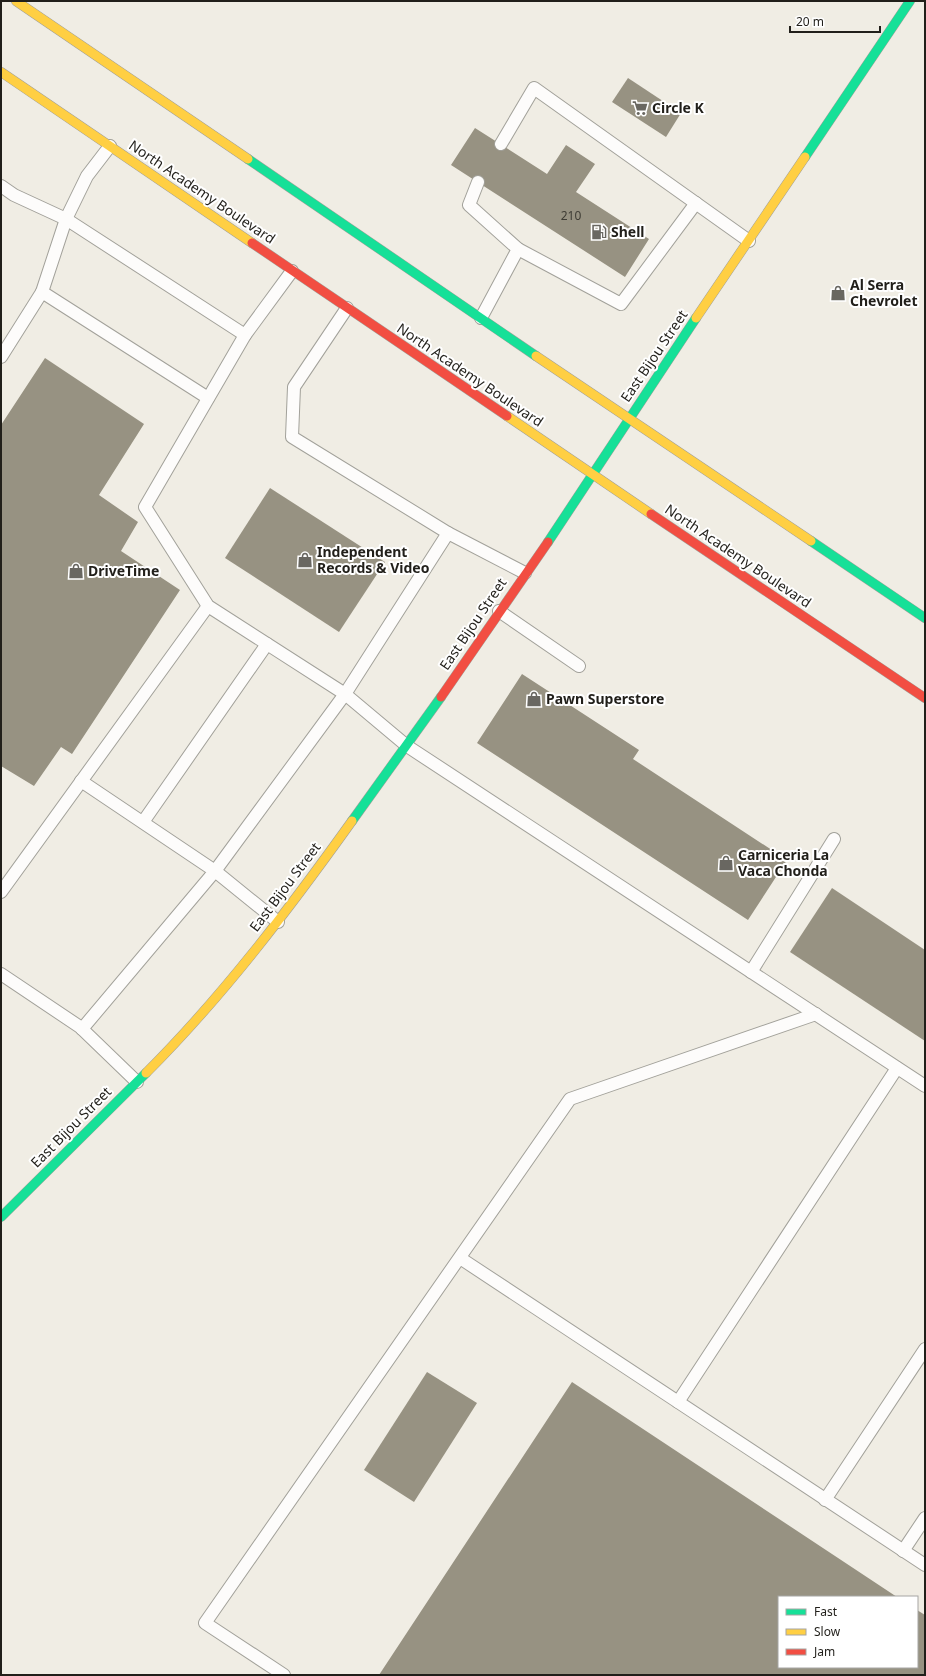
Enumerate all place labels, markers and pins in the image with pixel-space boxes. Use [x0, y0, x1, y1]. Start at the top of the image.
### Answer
place label: Circle K [652, 98, 705, 117]
supermarket icon: Circle K [631, 99, 649, 117]
place label: Shell [611, 222, 645, 241]
fuel station icon: Shell [590, 223, 608, 241]
place label: Al Serra Chevrolet [850, 275, 918, 310]
shop icon: Al Serra Chevrolet [829, 284, 847, 302]
place label: Independent Records & Video [317, 542, 430, 577]
shop icon: Independent Records & Video [296, 551, 314, 569]
place label: DriveTime [88, 561, 159, 580]
shop icon: DriveTime [67, 562, 85, 580]
place label: Pawn Superstore [546, 689, 664, 708]
shop icon: Pawn Superstore [525, 690, 543, 708]
place label: Carniceria La Vaca Chonda [738, 845, 829, 880]
shop icon: Carniceria La Vaca Chonda [717, 854, 735, 872]

